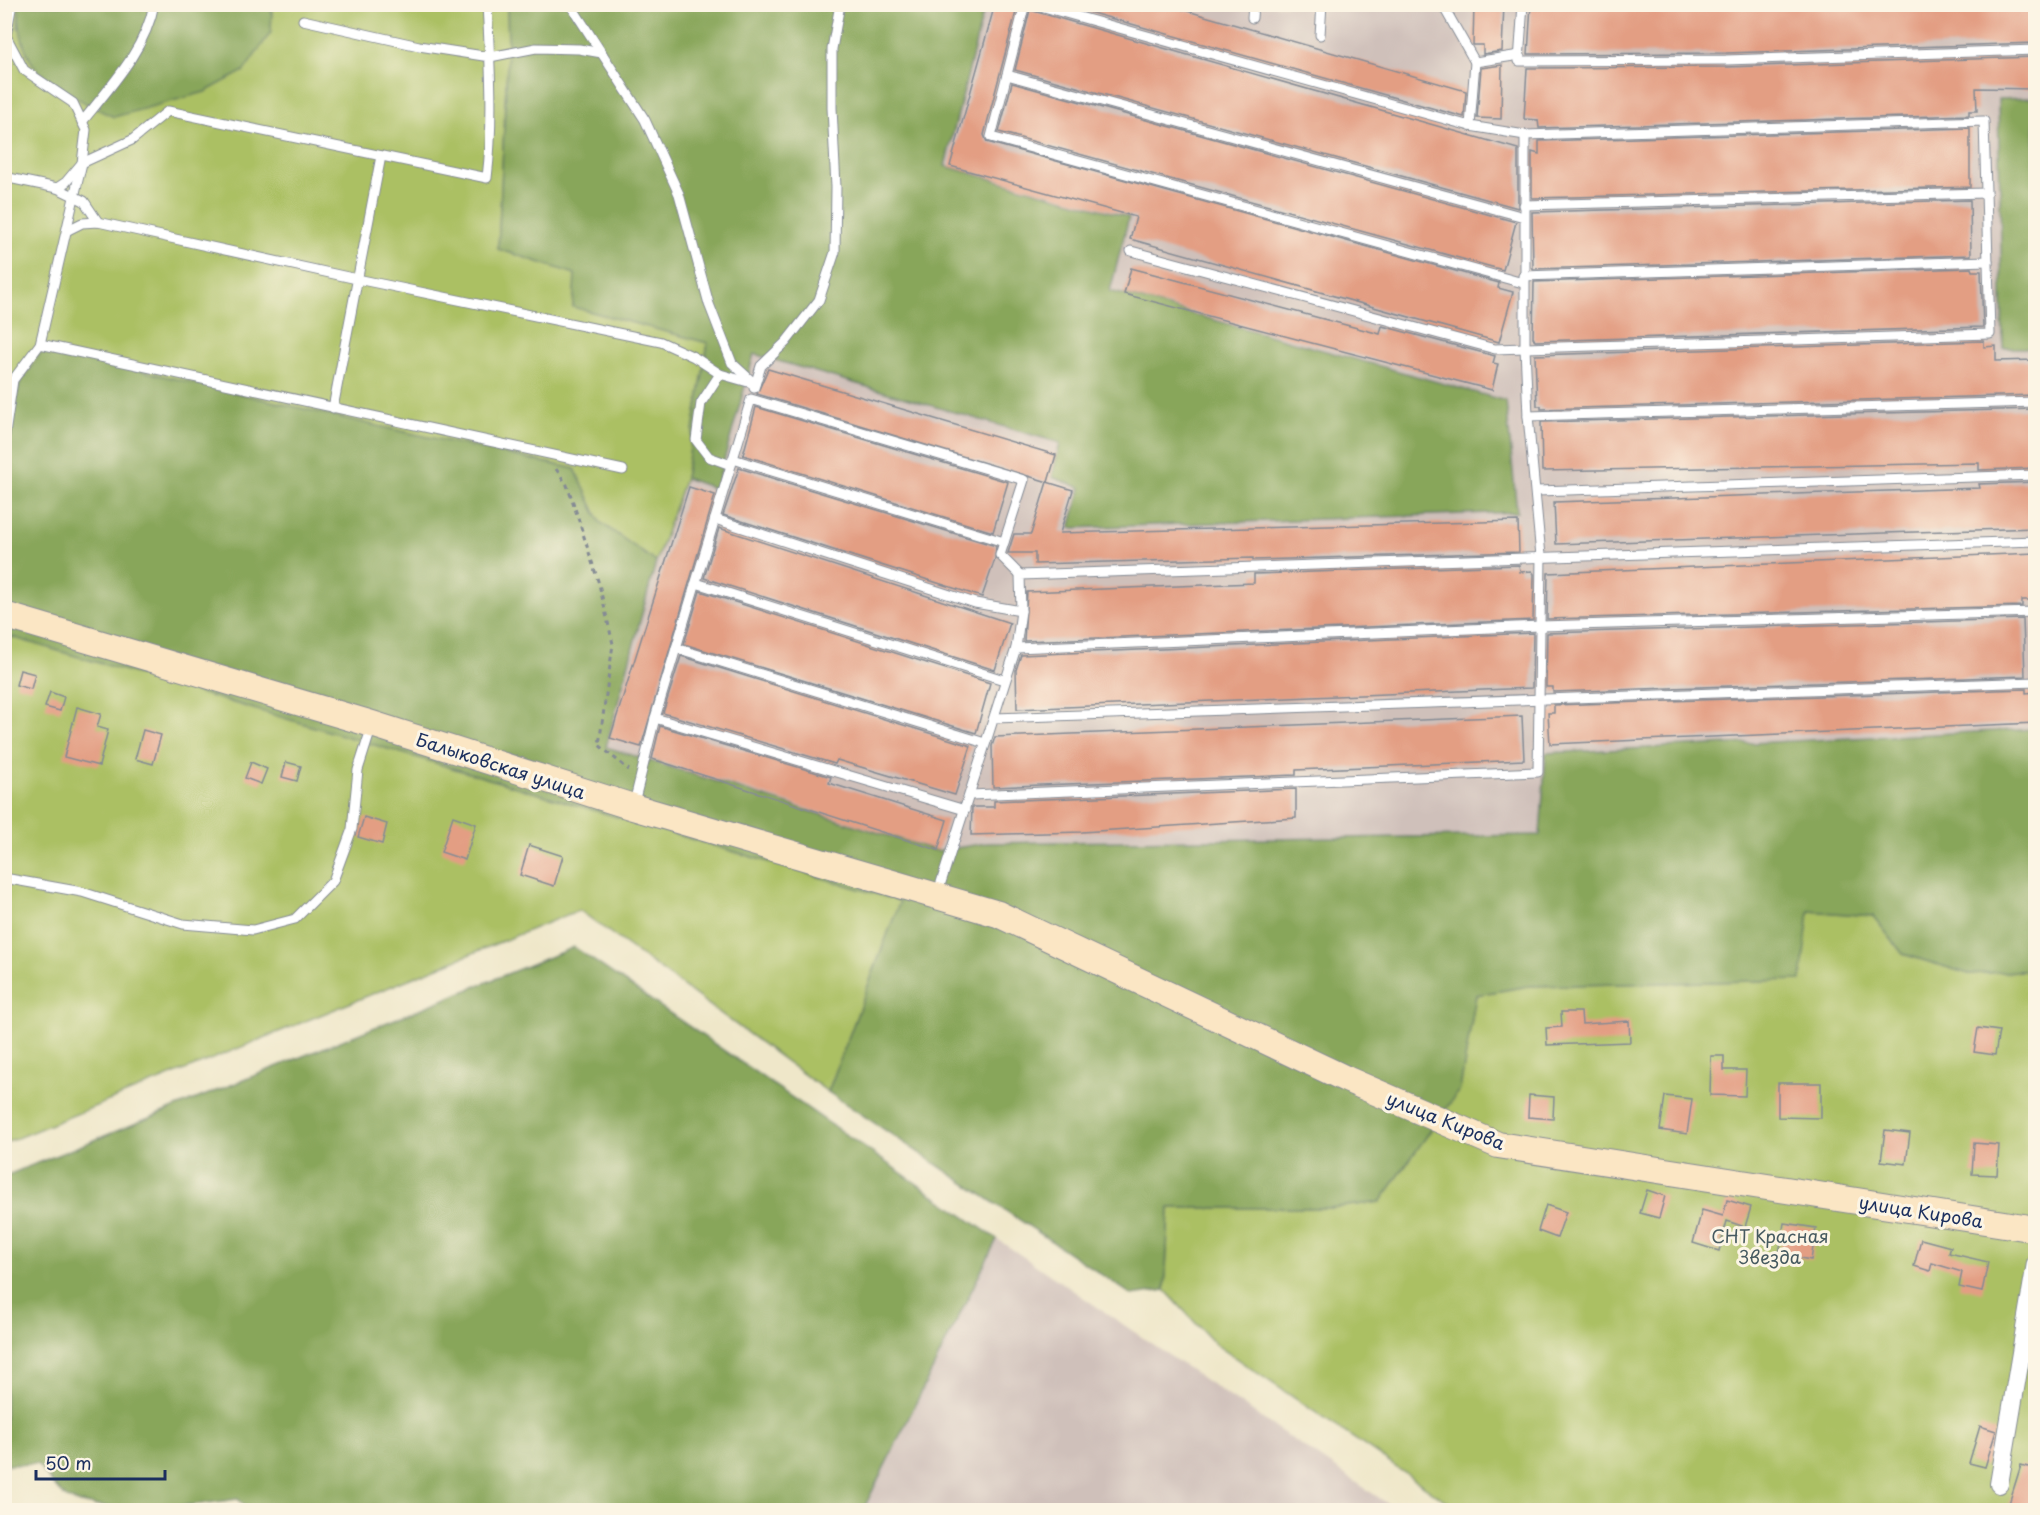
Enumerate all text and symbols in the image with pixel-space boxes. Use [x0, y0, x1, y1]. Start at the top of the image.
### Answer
street label: Балыковская улица [413, 725, 590, 805]
street label: улица Кирова [1383, 1084, 1510, 1156]
street label: улица Кирова [1857, 1188, 1986, 1234]
park label: СНТ Красная Звезда [1711, 1222, 1829, 1270]
scale bar [36, 1443, 165, 1481]
text: 50 m [45, 1449, 92, 1476]

